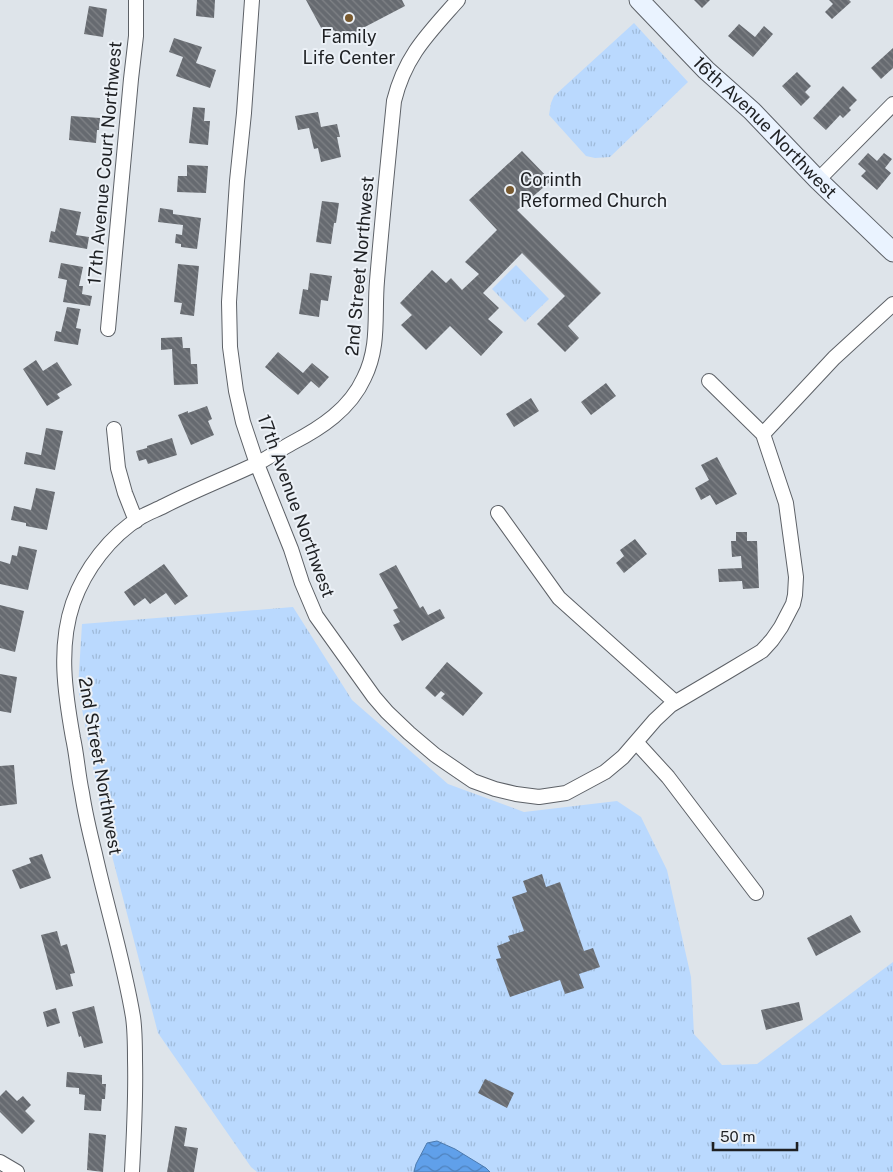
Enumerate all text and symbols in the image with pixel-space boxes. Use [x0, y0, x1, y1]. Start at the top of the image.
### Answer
marker: Family Life Center [343, 12, 355, 24]
place label: Family Life Center [303, 26, 395, 68]
street label: 17th Avenue Court Northwest [83, 40, 126, 286]
street label: 16th Avenue Northwest [689, 52, 841, 202]
place label: Corinth Reformed Church [520, 169, 667, 211]
street label: 2nd Street Northwest [341, 175, 378, 357]
marker: Corinth Reformed Church [504, 184, 516, 196]
street label: 17th Avenue Northwest [254, 411, 339, 600]
street label: 2nd Street Northwest [74, 675, 127, 857]
scale bar [713, 1120, 797, 1152]
text: 50 m [720, 1128, 755, 1145]

